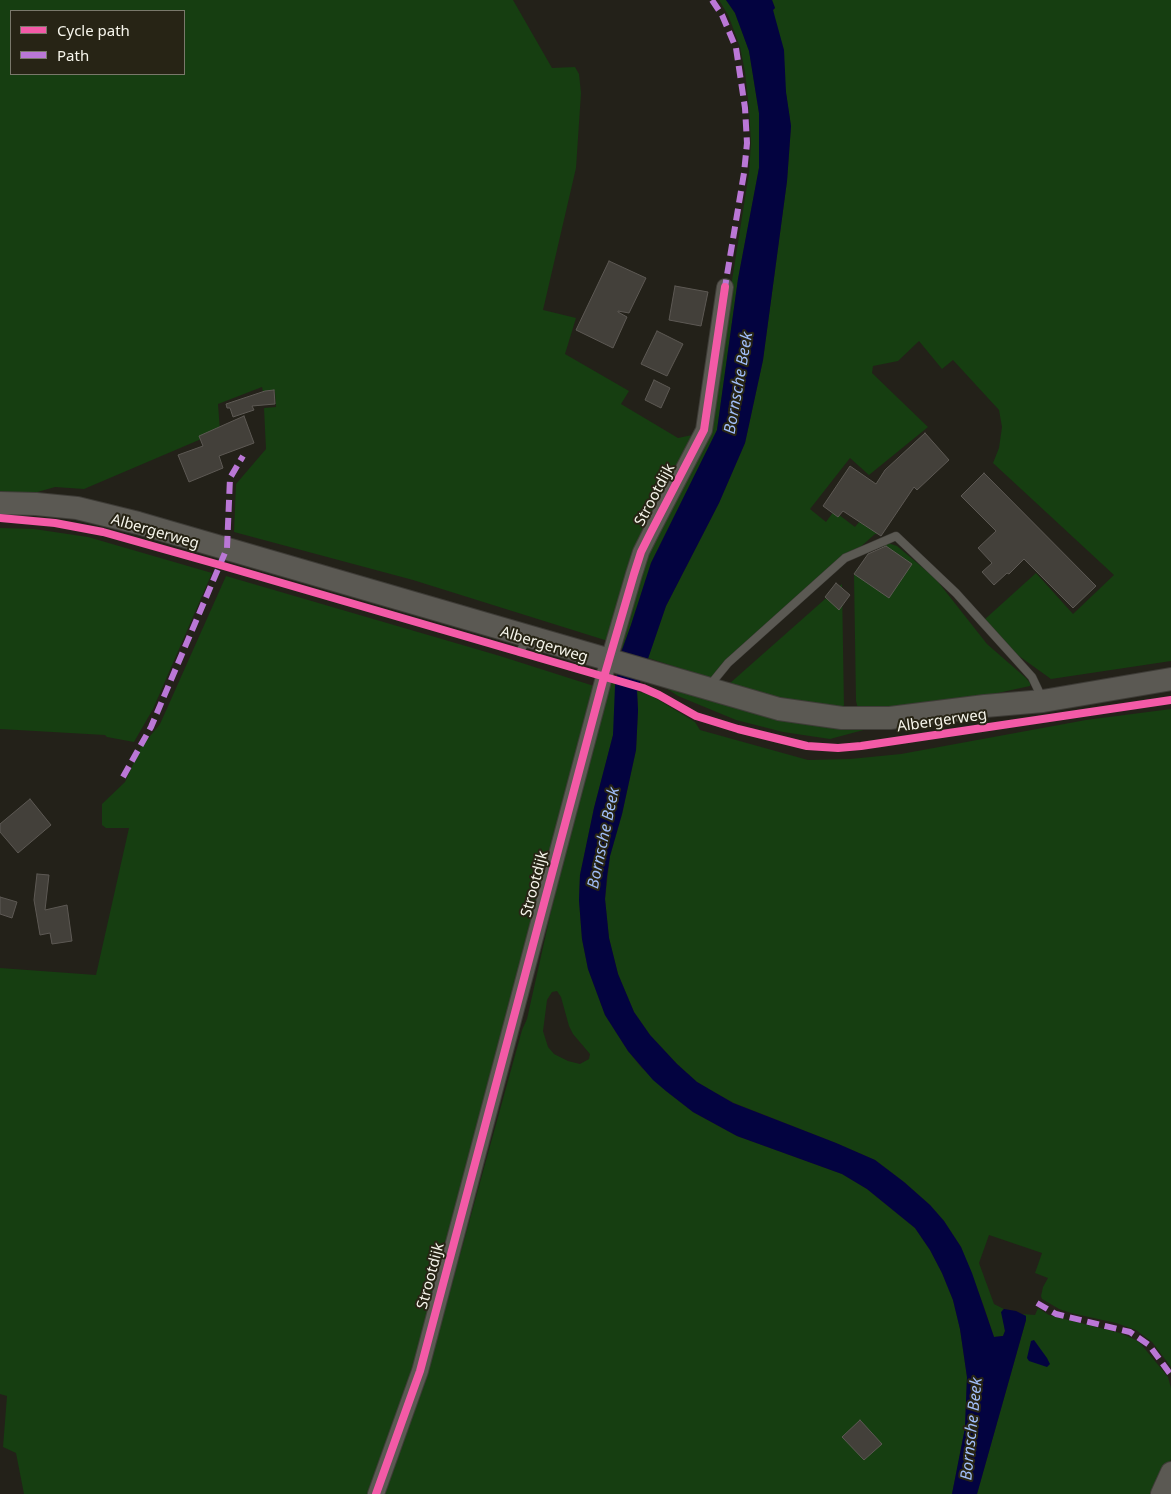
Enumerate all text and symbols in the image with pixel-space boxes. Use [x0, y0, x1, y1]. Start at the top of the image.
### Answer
legend [10, 10, 185, 75]
text: Cycle path [57, 20, 130, 40]
text: Path [57, 45, 89, 65]
water label: Bornsche Beek [721, 330, 757, 436]
street label: Strootdijk [631, 461, 679, 529]
street label: Albergerweg [109, 511, 201, 553]
street label: Albergerweg [498, 623, 590, 667]
street label: Albergerweg [896, 706, 988, 736]
water label: Bornsche Beek [584, 785, 624, 891]
street label: Strootdijk [517, 849, 553, 919]
street label: Strootdijk [413, 1241, 449, 1311]
water label: Bornsche Beek [957, 1377, 987, 1481]

